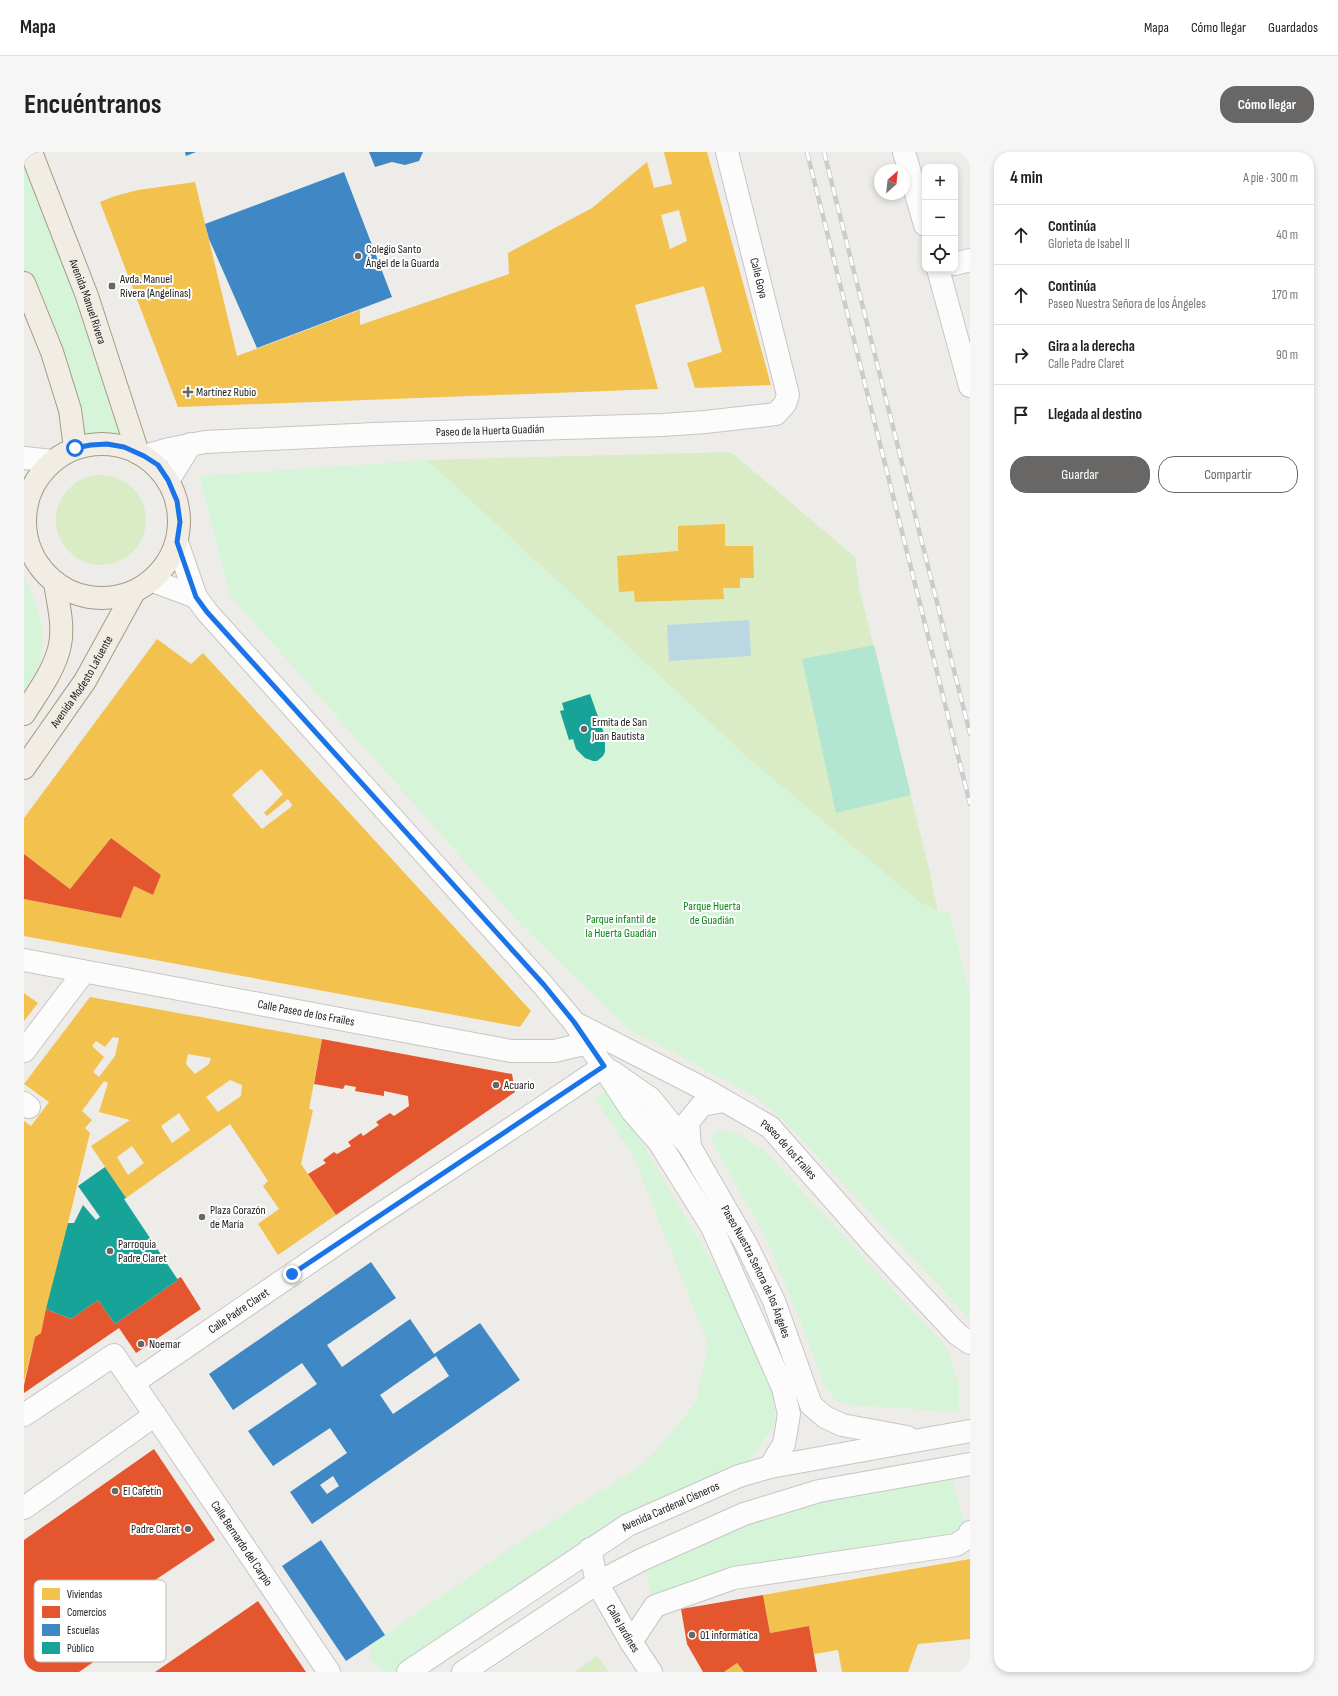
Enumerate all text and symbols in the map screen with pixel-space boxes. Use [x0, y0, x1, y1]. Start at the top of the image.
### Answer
text: Mapa [20, 16, 56, 39]
text: Mapa [1144, 19, 1169, 36]
text: Cómo llegar [1191, 19, 1246, 36]
text: Guardados [1268, 19, 1318, 36]
button: Cómo llegar [1220, 86, 1314, 123]
text: Encuéntranos [24, 88, 162, 121]
north arrow [874, 164, 910, 200]
map controls [922, 164, 958, 272]
button: + [922, 164, 958, 200]
text: 4 min [1010, 168, 1043, 188]
text: A pie · 300 m [1243, 170, 1298, 186]
button: − [922, 200, 958, 236]
text: Continúa [1048, 217, 1096, 236]
icon: ahead [1010, 224, 1032, 246]
text: 40 m [1276, 227, 1298, 243]
button: locate [922, 236, 958, 272]
text: Glorieta de Isabel II [1048, 236, 1130, 252]
place label: Colegio Santo Ángel de la Guarda [365, 242, 440, 271]
marker: Colegio Santo Ángel de la Guarda [353, 251, 363, 261]
street label: Avenida Manuel Rivera [65, 256, 109, 347]
street label: Calle Goya [746, 256, 771, 300]
place label: Avda. Manuel Rivera (Angelinas) [119, 272, 191, 301]
text: Continúa [1048, 277, 1096, 296]
marker: Avda. Manuel Rivera (Angelinas) [107, 281, 117, 291]
icon: ahead [1010, 284, 1032, 306]
text: 170 m [1272, 287, 1298, 303]
text: Paseo Nuestra Señora de los Ángeles [1048, 296, 1206, 312]
text: Gira a la derecha [1048, 337, 1135, 356]
icon: right [1010, 344, 1032, 366]
text: 90 m [1276, 347, 1298, 363]
text: Calle Padre Claret [1048, 356, 1124, 372]
place label: Martínez Rubio [196, 385, 256, 400]
marker: Martínez Rubio [183, 387, 193, 397]
icon: arrive [1010, 404, 1032, 426]
text: Llegada al destino [1048, 405, 1142, 424]
street label: Paseo de la Huerta Guadián [436, 422, 545, 440]
route start [66, 439, 84, 457]
button: Guardar [1010, 456, 1150, 493]
button: Compartir [1158, 456, 1298, 493]
street label: Avenida Modesto Lafuente [47, 633, 117, 732]
place label: Ermita de San Juan Bautista [591, 715, 647, 744]
marker: Ermita de San Juan Bautista [579, 724, 589, 734]
park label: Parque Huerta de Guadián [683, 899, 741, 928]
park label: Parque infantil de la Huerta Guadián [585, 912, 657, 941]
street label: Calle Paseo de los Frailes [256, 997, 356, 1030]
place label: Acuario [503, 1078, 534, 1093]
marker: Acuario [491, 1080, 501, 1090]
street label: Paseo de los Frailes [758, 1116, 820, 1183]
place label: Plaza Corazón de María [210, 1203, 266, 1232]
street label: Paseo Nuestra Señora de los Ángeles [717, 1203, 794, 1340]
marker: Plaza Corazón de María [197, 1212, 207, 1222]
place label: Parroquia Padre Claret [118, 1237, 167, 1266]
marker: Parroquia Padre Claret [105, 1246, 115, 1256]
route end [283, 1265, 301, 1283]
street label: Calle Padre Claret [206, 1285, 273, 1337]
place label: Noemar [149, 1337, 181, 1352]
marker: Noemar [136, 1339, 146, 1349]
street label: Avenida Cardenal Cisneros [618, 1479, 722, 1536]
place label: El Cafetín [123, 1484, 161, 1499]
marker: El Cafetín [110, 1486, 120, 1496]
street label: Calle Bernardo del Carpio [207, 1498, 276, 1589]
place label: Padre Claret [131, 1522, 180, 1537]
marker: Padre Claret [183, 1524, 193, 1534]
legend [34, 1580, 166, 1662]
text: Viviendas [67, 1588, 102, 1601]
street label: Calle Jardines [603, 1602, 643, 1655]
text: Comercios [67, 1606, 106, 1619]
text: Escuelas [67, 1624, 99, 1637]
place label: 01 informática [700, 1628, 758, 1643]
marker: 01 informática [687, 1630, 697, 1640]
text: Público [67, 1642, 94, 1655]

